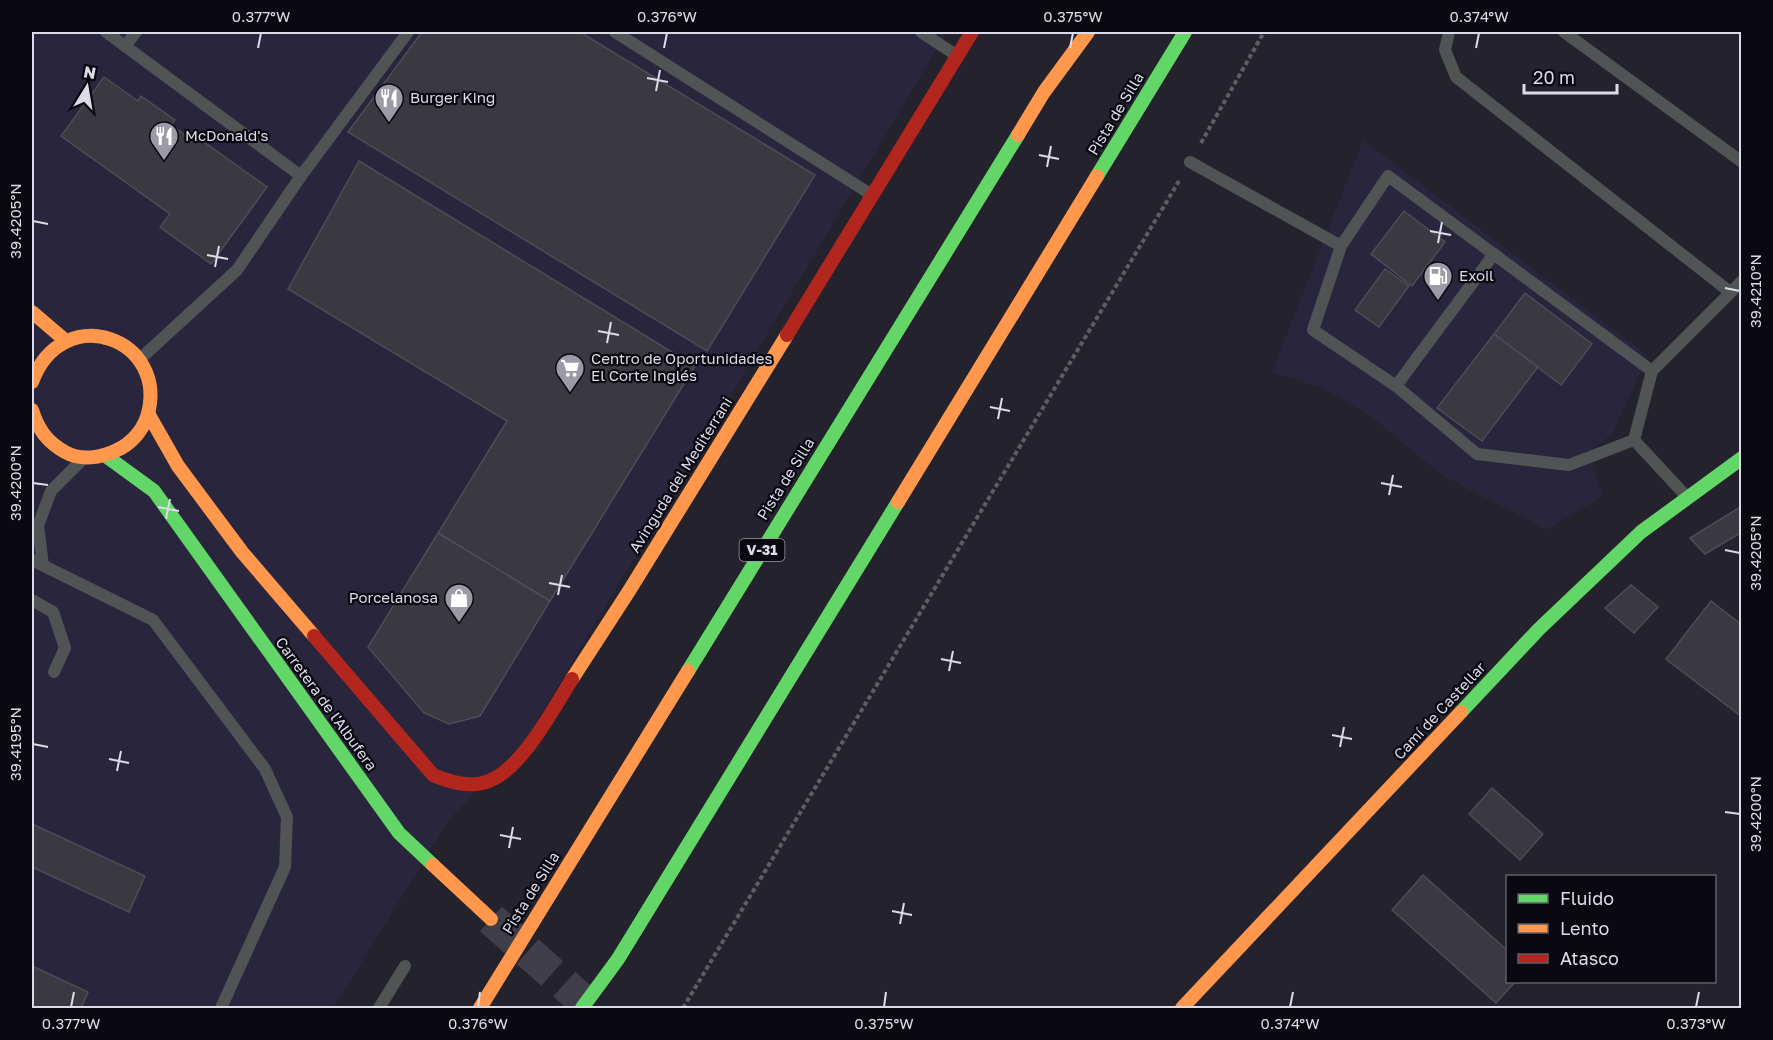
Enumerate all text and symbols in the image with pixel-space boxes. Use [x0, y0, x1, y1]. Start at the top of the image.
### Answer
text: 0.377°W [232, 7, 290, 25]
text: 0.376°W [637, 7, 697, 25]
text: 0.375°W [1043, 7, 1103, 25]
text: 0.374°W [1449, 7, 1509, 25]
north arrow [57, 57, 117, 117]
scale bar [1524, 57, 1617, 95]
text: N [82, 61, 98, 83]
text: 20 m [1533, 66, 1575, 88]
street label: Pista de Silla [1083, 69, 1147, 158]
restaurant icon: Burger King [373, 82, 405, 124]
place label: Burger King [410, 88, 495, 106]
restaurant icon: McDonald's [148, 120, 180, 162]
place label: McDonald's [185, 126, 268, 144]
text: 39.4205°N [6, 183, 24, 259]
text: 39.4210°N [1746, 254, 1764, 328]
fuel station icon: Exoil [1422, 260, 1454, 302]
place label: Exoil [1459, 266, 1494, 284]
place label: Centro de Oportunidades El Corte Inglés [591, 349, 773, 384]
supermarket icon: Centro de Oportunidades El Corte Inglés [554, 352, 586, 394]
street label: Avinguda del Mediterrani [625, 393, 735, 555]
street label: Pista de Silla [753, 434, 818, 523]
text: 39.4200°N [6, 445, 24, 521]
text: 39.4205°N [1746, 515, 1764, 591]
road number: V-31 [740, 539, 784, 561]
shop icon: Porcelanosa [443, 582, 475, 624]
place label: Porcelanosa [349, 588, 438, 606]
street label: Carretera de l'Albufera [272, 633, 381, 774]
street label: Camí de Castellar [1389, 658, 1489, 763]
text: 39.4195°N [6, 707, 24, 781]
text: 39.4200°N [1746, 776, 1764, 852]
street label: Pista de Silla [498, 848, 563, 937]
legend [1506, 875, 1716, 983]
text: Fluido [1560, 887, 1614, 909]
text: Lento [1560, 917, 1609, 939]
text: Atasco [1560, 947, 1619, 969]
text: 0.377°W [42, 1014, 100, 1032]
text: 0.376°W [448, 1014, 508, 1032]
text: 0.375°W [854, 1014, 914, 1032]
text: 0.374°W [1260, 1014, 1320, 1032]
text: 0.373°W [1666, 1014, 1726, 1032]

